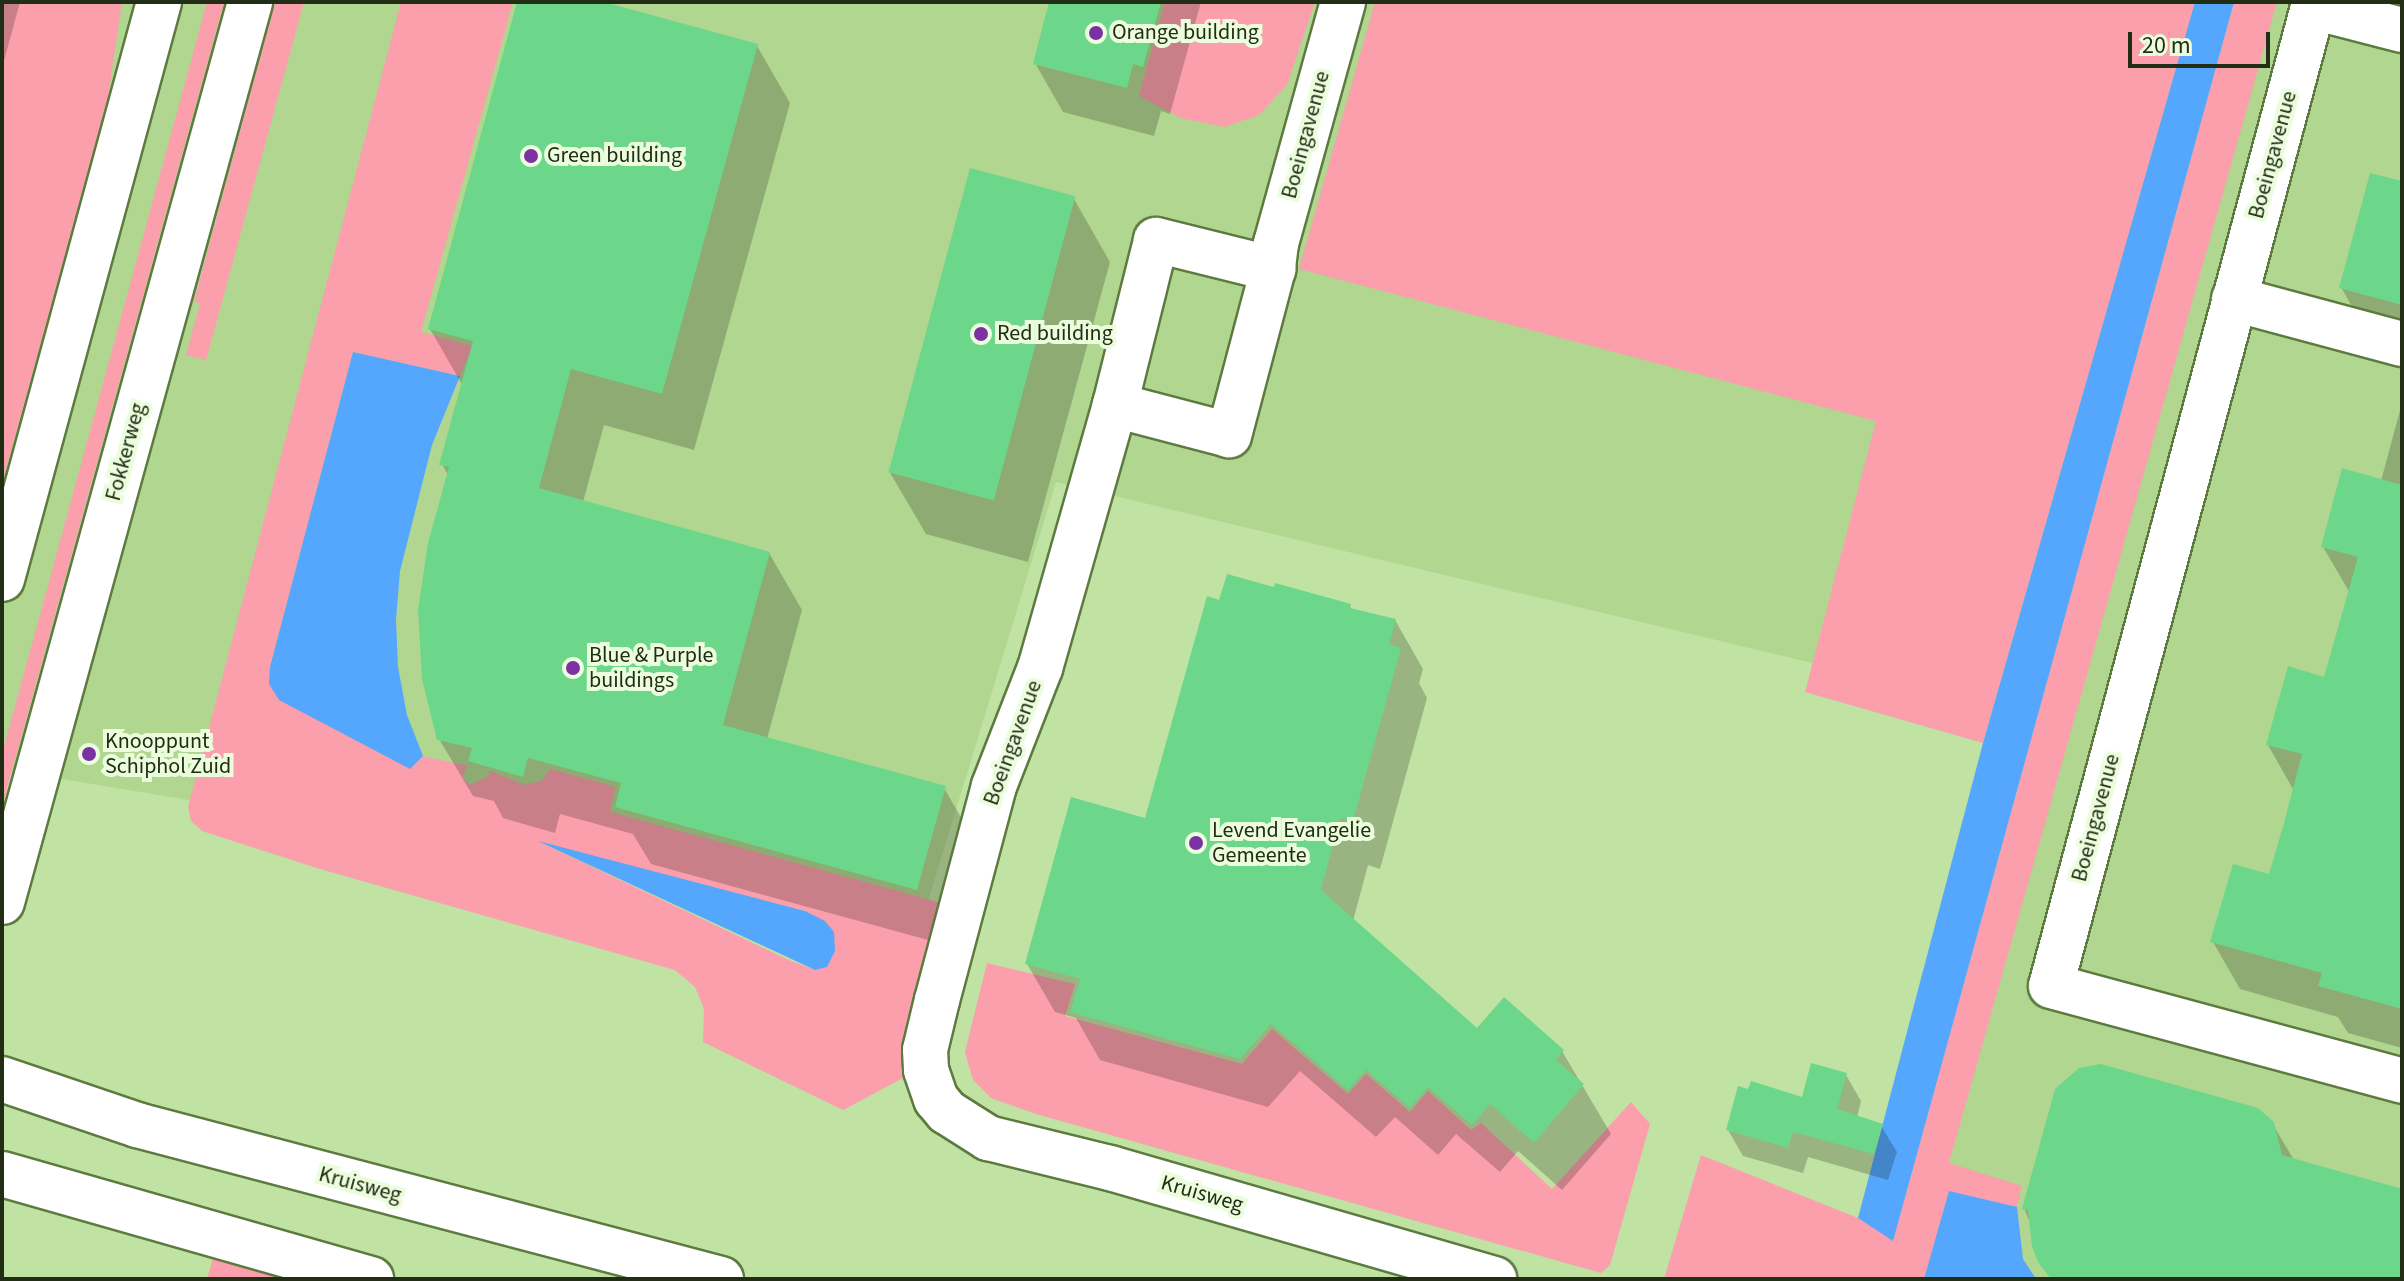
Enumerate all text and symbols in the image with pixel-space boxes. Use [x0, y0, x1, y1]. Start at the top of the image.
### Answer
scale bar [2132, 16, 2274, 66]
place label: Orange building [1112, 20, 1259, 46]
marker: Orange building [1087, 24, 1105, 42]
text: 20 m [2142, 28, 2191, 63]
street label: Boeingavenue [1276, 68, 1336, 202]
street label: Boeingavenue [2243, 88, 2303, 222]
place label: Green building [547, 143, 682, 169]
marker: Green building [522, 147, 540, 165]
place label: Red building [997, 321, 1113, 347]
marker: Red building [972, 325, 990, 343]
street label: Fokkerweg [100, 400, 152, 504]
place label: Blue & Purple buildings [589, 642, 713, 694]
marker: Blue & Purple buildings [564, 659, 582, 677]
street label: Boeingavenue [978, 677, 1048, 809]
place label: Knooppunt Schiphol Zuid [105, 728, 231, 780]
marker: Knooppunt Schiphol Zuid [80, 745, 98, 763]
street label: Boeingavenue [2066, 751, 2126, 885]
place label: Levend Evangelie Gemeente [1212, 817, 1371, 868]
marker: Levend Evangelie Gemeente [1187, 834, 1205, 852]
street label: Kruisweg [316, 1161, 404, 1209]
street label: Kruisweg [1158, 1170, 1246, 1218]

